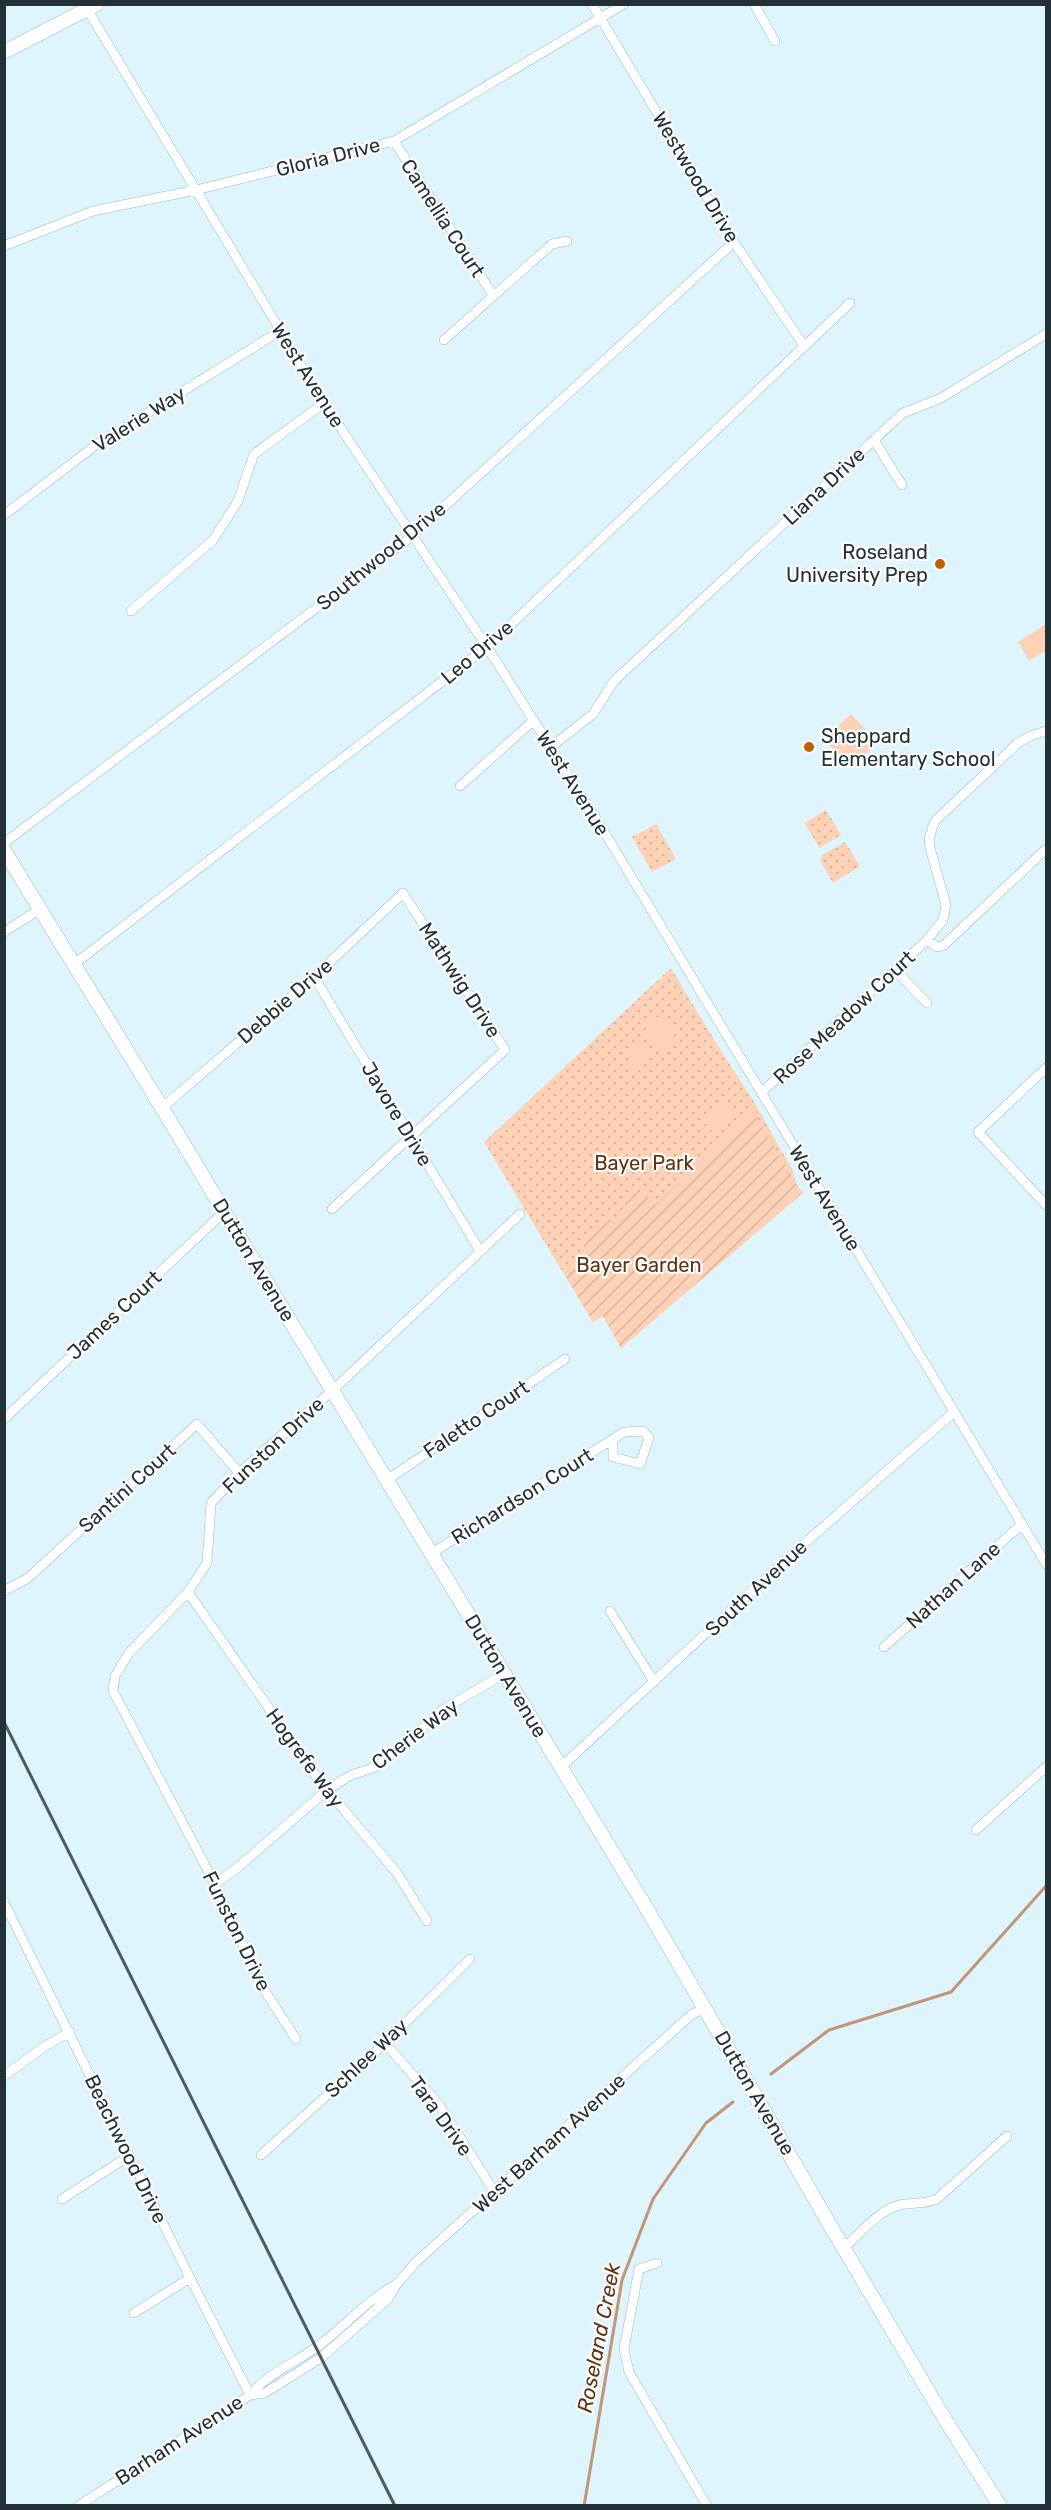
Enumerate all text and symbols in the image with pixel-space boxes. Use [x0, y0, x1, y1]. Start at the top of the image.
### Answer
street label: Westwood Drive [647, 107, 745, 247]
street label: Gloria Drive [273, 132, 383, 182]
street label: Camellia Court [396, 154, 490, 282]
street label: West Avenue [266, 318, 350, 432]
street label: Valerie Way [88, 381, 190, 457]
street label: Liana Drive [778, 442, 870, 530]
street label: Southwood Drive [311, 496, 451, 616]
place label: Roseland University Prep [786, 540, 928, 587]
marker: Roseland University Prep [933, 557, 947, 571]
street label: Leo Drive [436, 615, 518, 689]
place label: Sheppard Elementary School [821, 724, 996, 771]
street label: West Avenue [531, 726, 615, 840]
marker: Sheppard Elementary School [802, 740, 816, 754]
street label: Mathwig Drive [414, 918, 506, 1042]
street label: Rose Meadow Court [768, 945, 920, 1089]
street label: Debbie Drive [233, 953, 337, 1049]
street label: Javore Drive [357, 1058, 437, 1170]
street label: West Avenue [784, 1141, 866, 1255]
park label: Bayer Park [594, 1151, 695, 1175]
street label: Dutton Avenue [208, 1194, 300, 1326]
park label: Bayer Garden [576, 1253, 702, 1277]
street label: James Court [62, 1265, 166, 1365]
street label: Faletto Court [419, 1375, 534, 1463]
street label: Funston Drive [217, 1392, 329, 1498]
street label: Santini Court [74, 1438, 181, 1538]
street label: Richardson Court [447, 1443, 597, 1549]
street label: South Avenue [700, 1535, 812, 1641]
street label: Nathan Lane [901, 1536, 1005, 1634]
street label: Dutton Avenue [460, 1610, 552, 1742]
street label: Cherie Way [367, 1694, 463, 1774]
street label: Hogrefe Way [261, 1704, 349, 1812]
street label: Funston Drive [198, 1867, 276, 1995]
street label: Schlee Way [319, 2013, 413, 2103]
street label: Dutton Avenue [710, 2027, 800, 2159]
street label: West Barham Avenue [468, 2068, 630, 2218]
street label: Beachwood Drive [80, 2071, 172, 2227]
street label: Tara Drive [404, 2072, 478, 2160]
water label: Roseland Creek [572, 2260, 626, 2415]
street label: Barham Avenue [111, 2390, 247, 2490]

